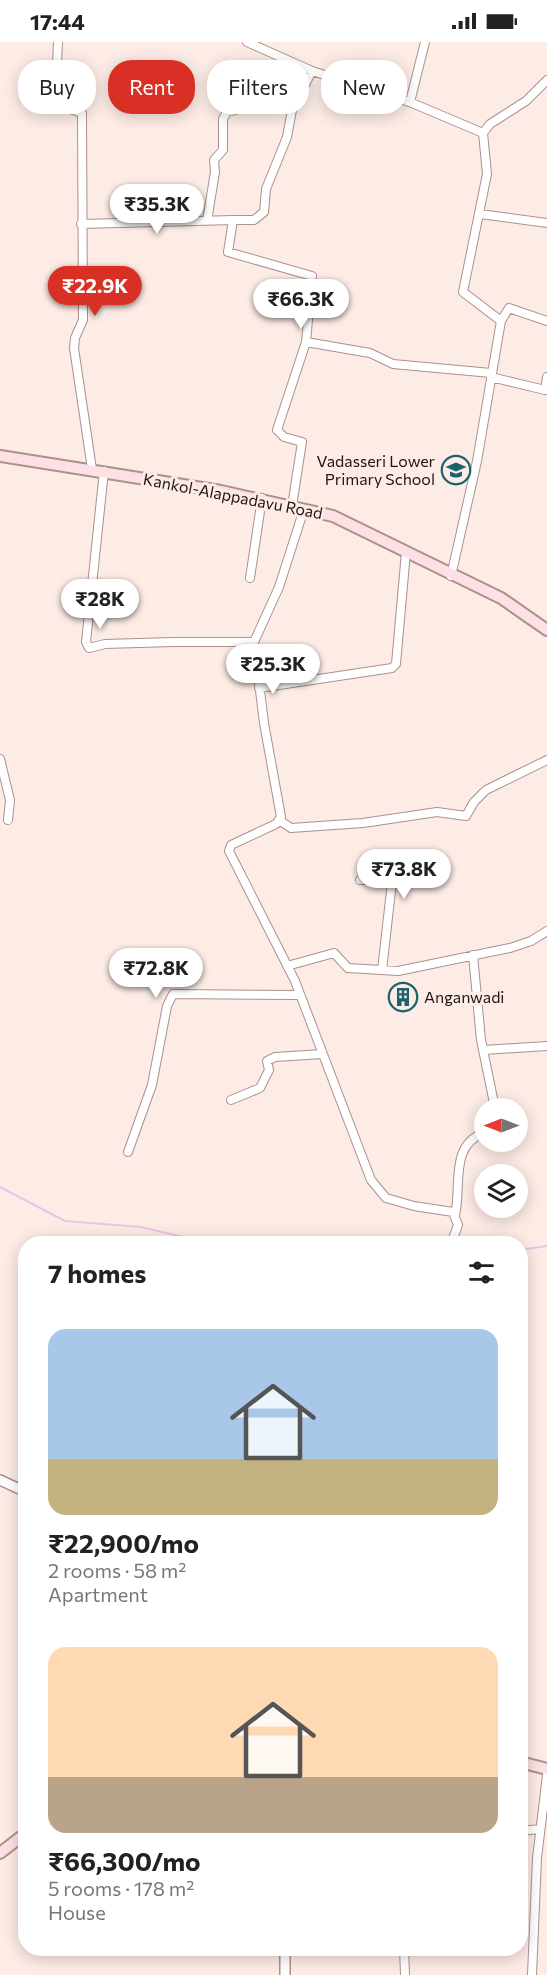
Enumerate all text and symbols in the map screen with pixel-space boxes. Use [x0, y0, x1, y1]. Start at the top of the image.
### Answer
text: 17:44 [30, 8, 85, 35]
chip: Buy [18, 60, 96, 114]
chip: Rent [108, 60, 195, 114]
chip: Filters [207, 60, 309, 114]
chip: New [321, 60, 407, 114]
pin: ₹35.3K [108, 184, 206, 235]
text: ₹35.3K [124, 191, 190, 215]
pin: ₹22.9K [46, 266, 144, 317]
text: ₹22.9K [62, 273, 128, 297]
pin: ₹66.3K [252, 279, 350, 330]
text: ₹66.3K [267, 286, 335, 310]
place label: Vadasseri Lower Primary School [317, 451, 436, 488]
school or university icon: Vadasseri Lower Primary School [440, 454, 472, 486]
street label: Kankol-Alappadavu Road [142, 469, 324, 522]
pin: ₹28K [64, 579, 136, 630]
text: ₹28K [75, 586, 125, 610]
pin: ₹25.3K [224, 644, 322, 695]
text: ₹25.3K [240, 651, 306, 675]
pin: ₹73.8K [355, 849, 453, 900]
text: ₹73.8K [371, 856, 437, 880]
pin: ₹72.8K [107, 948, 205, 999]
text: ₹72.8K [123, 955, 189, 979]
building icon: Anganwadi [387, 981, 419, 1013]
place label: Anganwadi [424, 987, 505, 1006]
north arrow [474, 1098, 528, 1152]
map controls [474, 1098, 528, 1218]
button: layers [474, 1164, 528, 1218]
icon: filters [465, 1256, 498, 1289]
text: 7 homes [48, 1257, 146, 1288]
icon: home [219, 1368, 327, 1476]
text: ₹22,900/mo [48, 1527, 199, 1558]
text: 2 rooms · 58 m² [48, 1558, 186, 1582]
text: Apartment [48, 1582, 148, 1606]
icon: home [219, 1686, 327, 1794]
text: ₹66,300/mo [48, 1845, 201, 1876]
text: 5 rooms · 178 m² [48, 1876, 194, 1900]
text: House [48, 1900, 106, 1924]

